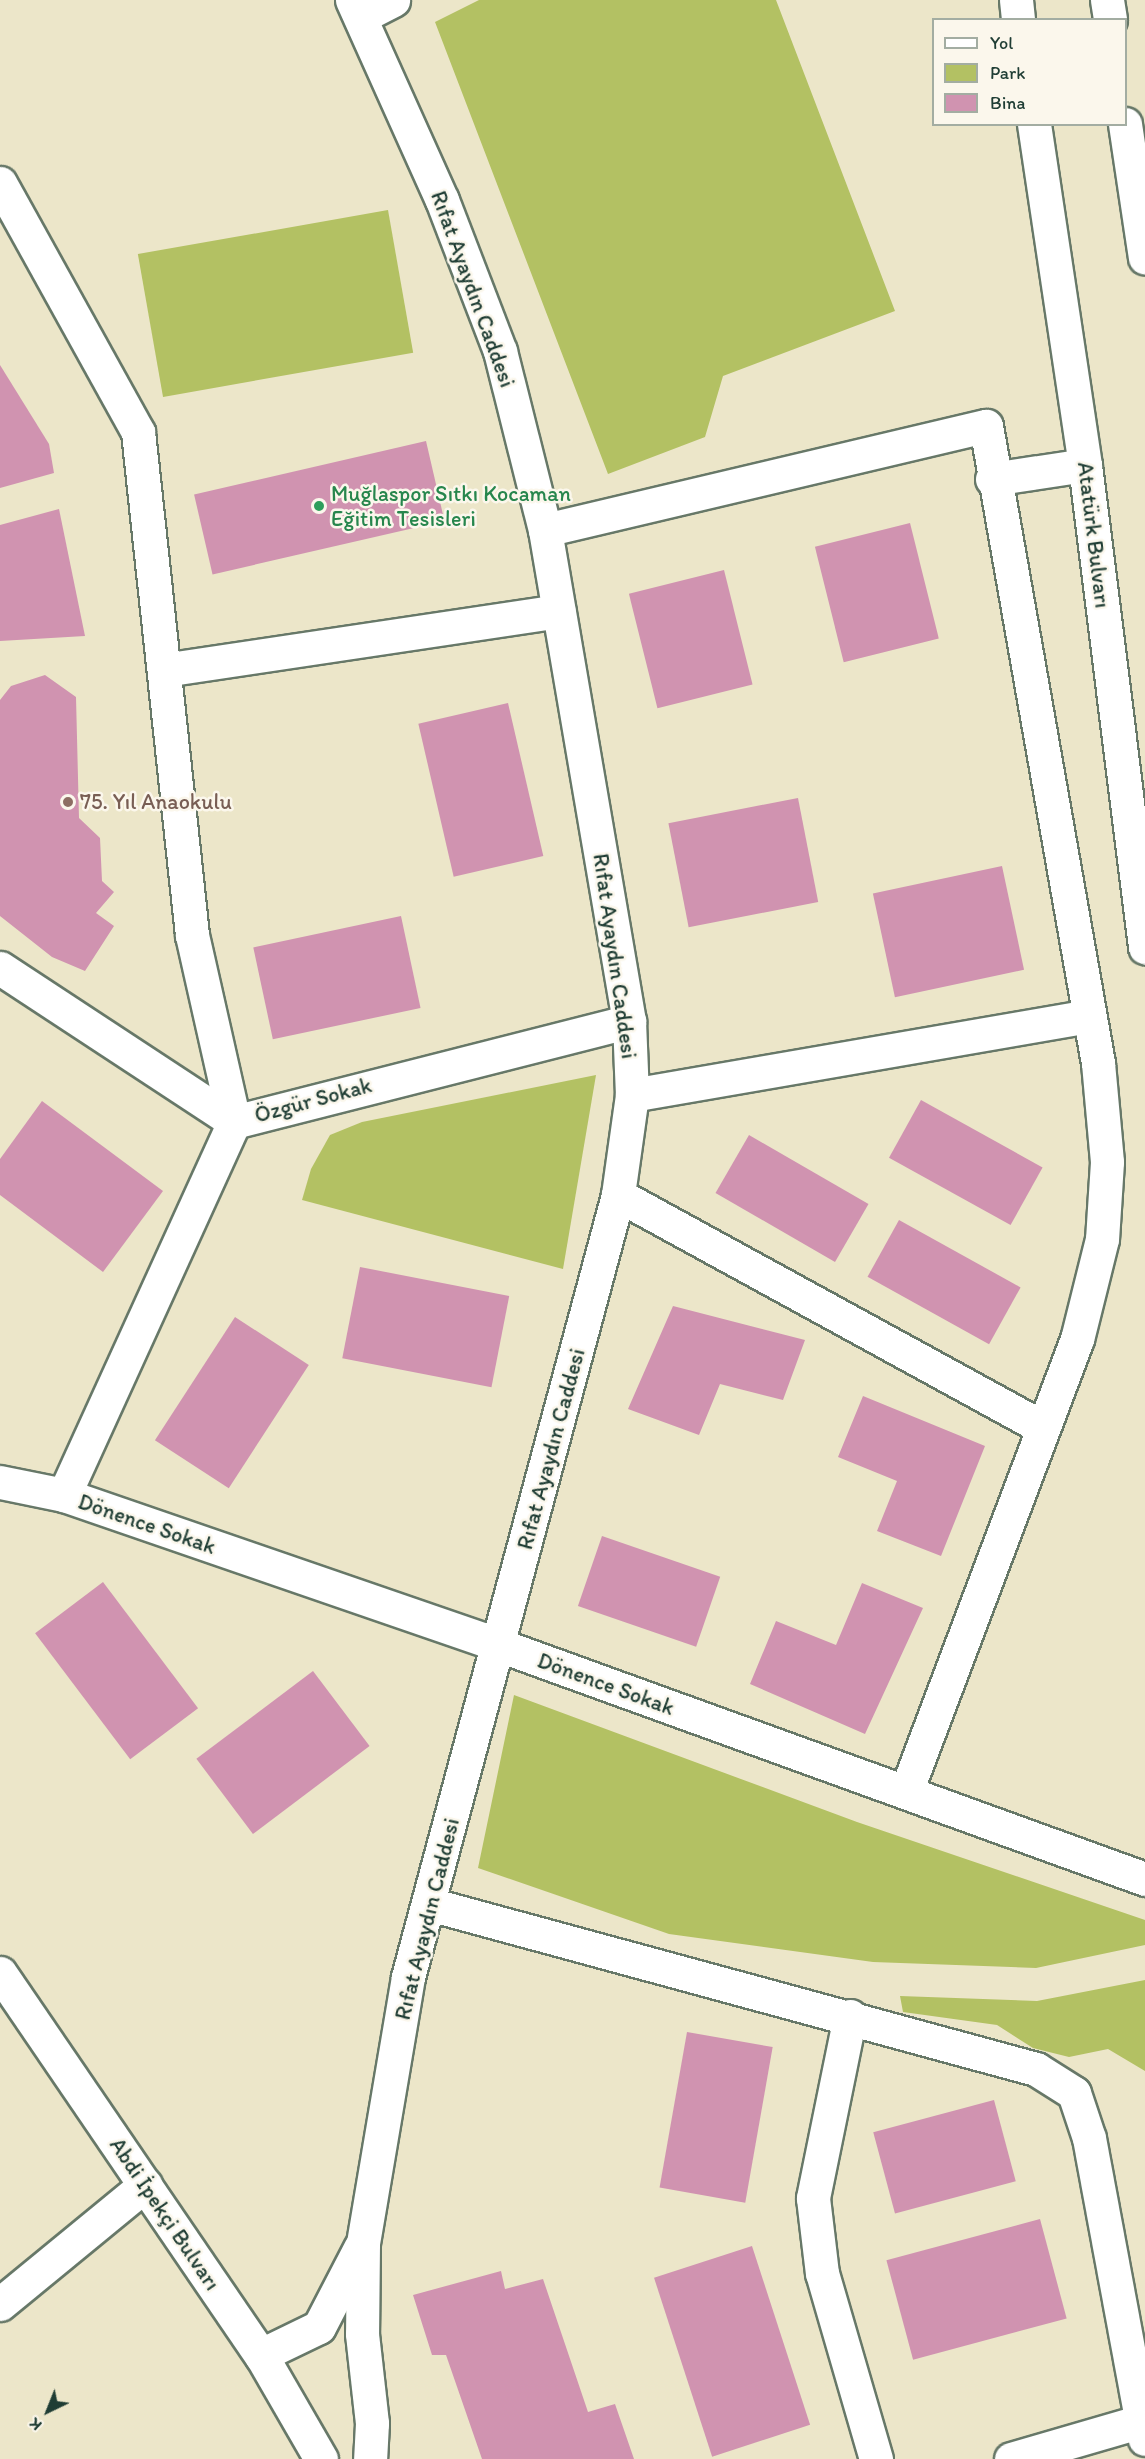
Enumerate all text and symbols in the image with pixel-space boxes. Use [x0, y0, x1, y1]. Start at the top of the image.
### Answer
legend [932, 18, 1127, 126]
text: Yol [990, 32, 1013, 54]
text: Park [990, 62, 1025, 84]
text: Bina [990, 92, 1025, 114]
street label: Rıfat Ayaydın Caddesi [425, 187, 521, 391]
street label: Atatürk Bulvarı [1072, 460, 1116, 610]
place label: Muğlaspor Sıtkı Kocaman Eğitim Tesisleri [331, 480, 571, 532]
marker: Muğlaspor Sıtkı Kocaman Eğitim Tesisleri [312, 499, 326, 513]
place label: 75. Yıl Anaokulu [80, 789, 232, 815]
marker: 75. Yıl Anaokulu [61, 795, 75, 809]
street label: Rıfat Ayaydın Caddesi [587, 851, 643, 1061]
street label: Özgür Sokak [252, 1072, 374, 1128]
street label: Rıfat Ayaydın Caddesi [511, 1345, 591, 1553]
street label: Dönence Sokak [75, 1488, 219, 1560]
street label: Dönence Sokak [534, 1647, 678, 1721]
street label: Rıfat Ayaydın Caddesi [389, 1815, 465, 2023]
street label: Abdi İpekçi Bulvarı [104, 2133, 226, 2295]
north arrow [18, 2381, 78, 2441]
text: K [25, 2414, 46, 2435]

